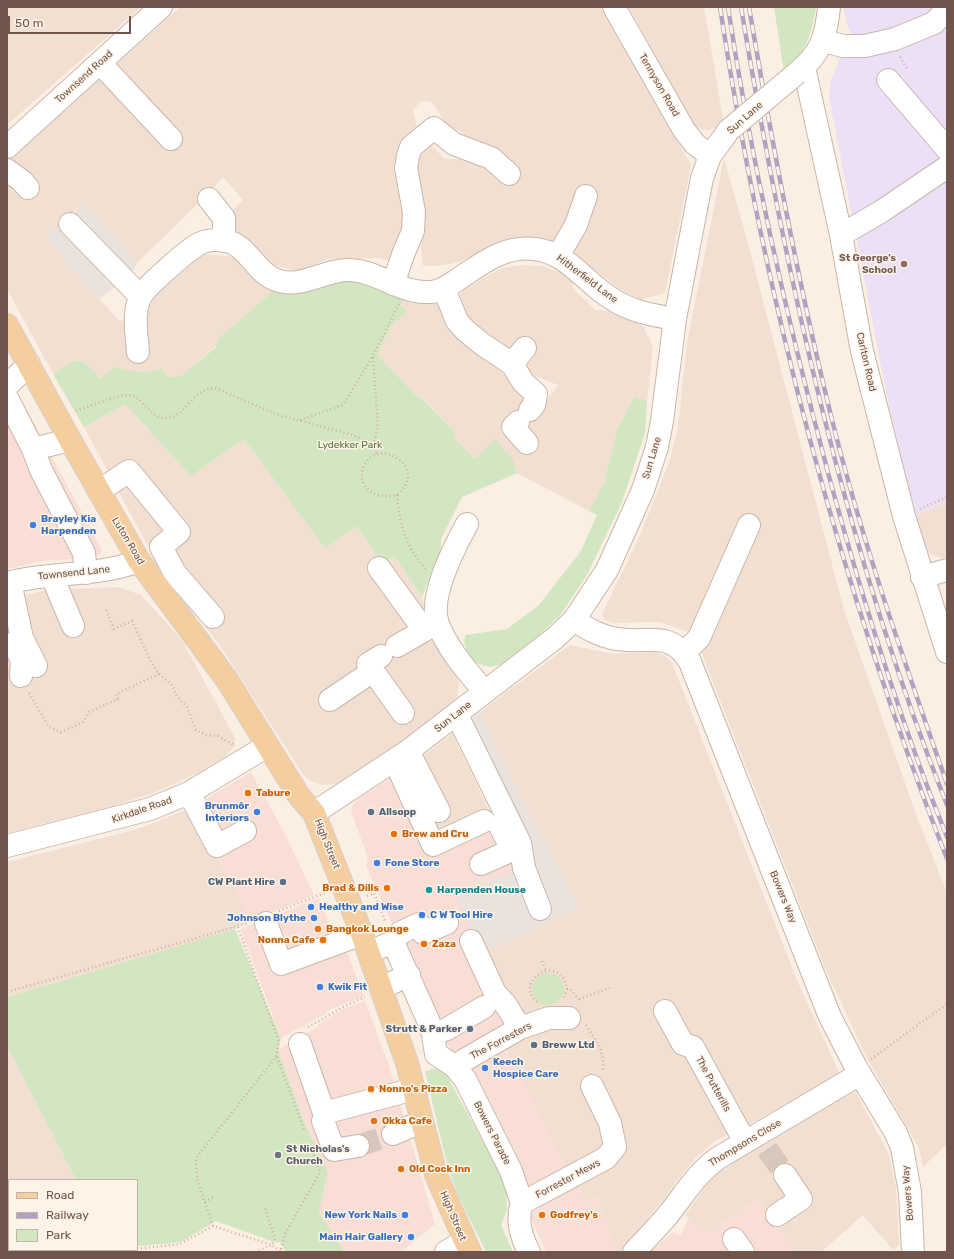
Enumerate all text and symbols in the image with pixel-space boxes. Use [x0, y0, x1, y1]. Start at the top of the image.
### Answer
scale bar [10, 8, 133, 34]
text: 50 m [15, 16, 43, 30]
street label: Townsend Road [53, 48, 115, 106]
street label: Tennyson Road [636, 51, 682, 119]
street label: Sun Lane [725, 99, 765, 137]
street label: Hitherfield Lane [554, 252, 620, 306]
place label: St George's School [839, 252, 896, 276]
marker: St George's School [899, 259, 909, 269]
street label: Carlton Road [853, 331, 879, 393]
street label: Sun Lane [640, 435, 664, 481]
park label: Lydekker Park [318, 439, 382, 451]
place label: Brayley Kia Harpenden [41, 513, 96, 536]
street label: Luton Road [109, 515, 147, 567]
marker: Brayley Kia Harpenden [28, 520, 38, 530]
street label: Townsend Lane [37, 563, 111, 583]
street label: Sun Lane [432, 699, 474, 735]
place label: Tabure [256, 787, 290, 799]
marker: Tabure [243, 788, 253, 798]
street label: Kirkdale Road [110, 794, 174, 826]
place label: Brunmôr Interiors [205, 800, 249, 824]
place label: Allsopp [379, 806, 416, 818]
marker: Brunmôr Interiors [252, 807, 262, 817]
marker: Allsopp [366, 807, 376, 817]
street label: High Street [312, 817, 342, 871]
place label: Brew and Cru [402, 828, 469, 840]
marker: Brew and Cru [389, 829, 399, 839]
place label: Fone Store [385, 857, 440, 869]
marker: Fone Store [372, 858, 382, 868]
street label: Bowers Way [767, 869, 799, 925]
place label: CW Plant Hire [208, 876, 275, 888]
marker: CW Plant Hire [278, 877, 288, 887]
place label: Brad & Dills [322, 882, 379, 894]
marker: Brad & Dills [382, 883, 392, 893]
place label: Harpenden House [437, 884, 526, 896]
marker: Harpenden House [424, 885, 434, 895]
place label: Healthy and Wise [319, 901, 404, 913]
marker: Healthy and Wise [306, 902, 316, 912]
place label: C W Tool Hire [430, 909, 493, 921]
marker: C W Tool Hire [417, 910, 427, 920]
place label: Johnson Blythe [227, 912, 306, 924]
marker: Johnson Blythe [309, 913, 319, 923]
place label: Bangkok Lounge [326, 923, 409, 935]
marker: Bangkok Lounge [313, 924, 323, 934]
place label: Nonna Cafe [258, 934, 315, 946]
marker: Nonna Cafe [318, 935, 328, 945]
place label: Zaza [432, 938, 456, 950]
marker: Zaza [419, 939, 429, 949]
place label: Kwik Fit [328, 981, 367, 993]
marker: Kwik Fit [315, 982, 325, 992]
street label: The Forresters [468, 1020, 534, 1062]
place label: Strutt & Parker [386, 1023, 462, 1035]
marker: Strutt & Parker [465, 1024, 475, 1034]
place label: Breww Ltd [542, 1039, 595, 1051]
marker: Breww Ltd [529, 1040, 539, 1050]
street label: The Putterills [693, 1054, 733, 1114]
place label: Keech Hospice Care [493, 1056, 559, 1080]
marker: Keech Hospice Care [480, 1063, 490, 1073]
place label: Nonno's Pizza [379, 1083, 448, 1095]
marker: Nonno's Pizza [366, 1084, 376, 1094]
street label: Bowers Parade [471, 1099, 513, 1167]
place label: Okka Cafe [382, 1115, 432, 1127]
marker: Okka Cafe [369, 1116, 379, 1126]
street label: Thompsons Close [707, 1117, 783, 1169]
place label: St Nicholas's Church [286, 1143, 350, 1166]
marker: St Nicholas's Church [273, 1150, 283, 1160]
street label: Forrester Mews [533, 1157, 603, 1201]
place label: Old Cock Inn [409, 1163, 471, 1175]
marker: Old Cock Inn [396, 1164, 406, 1174]
street label: Bowers Way [900, 1165, 916, 1221]
legend [8, 1179, 138, 1251]
text: Road [46, 1188, 74, 1202]
street label: High Street [437, 1189, 469, 1243]
text: Railway [46, 1208, 89, 1222]
place label: New York Nails [325, 1209, 397, 1221]
place label: Godfrey's [550, 1209, 598, 1221]
marker: New York Nails [400, 1210, 410, 1220]
marker: Godfrey's [537, 1210, 547, 1220]
text: Park [46, 1228, 71, 1242]
place label: Main Hair Gallery [319, 1231, 403, 1243]
marker: Main Hair Gallery [406, 1232, 416, 1242]

